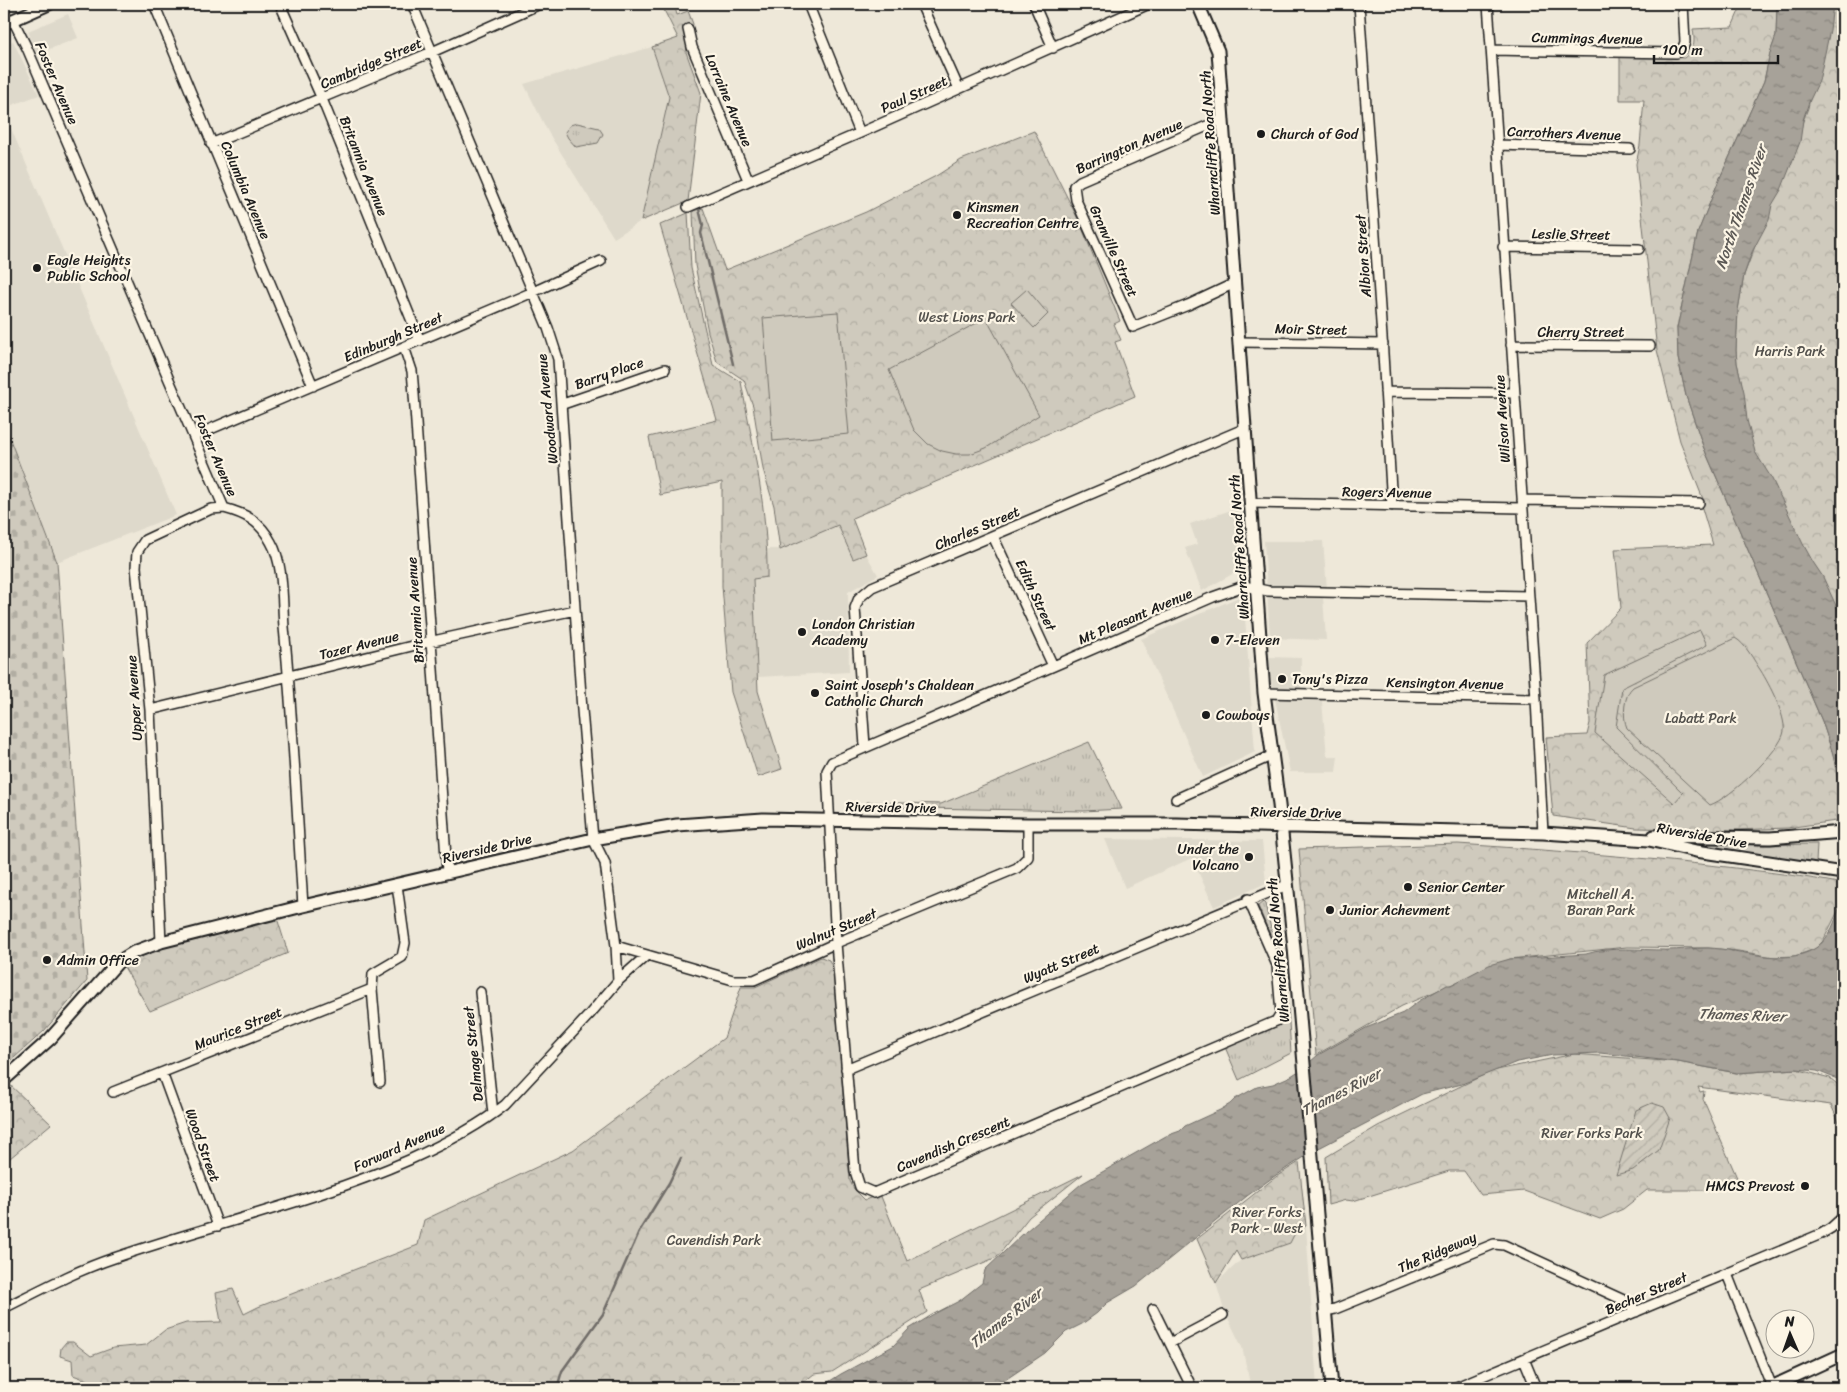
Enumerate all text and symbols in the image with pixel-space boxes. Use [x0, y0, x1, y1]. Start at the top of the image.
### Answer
street label: Cummings Avenue [1531, 25, 1643, 52]
street label: Cambridge Street [316, 31, 426, 96]
scale bar [1654, 32, 1778, 64]
text: 100 m [1662, 37, 1703, 63]
street label: Foster Avenue [28, 38, 85, 129]
street label: Lorraine Avenue [698, 50, 759, 151]
street label: Paul Street [877, 69, 952, 120]
street label: Wharncliffe Road North [1193, 70, 1228, 216]
street label: Britannia Avenue [332, 112, 395, 220]
street label: Barrington Avenue [1072, 112, 1187, 181]
street label: Carrothers Avenue [1507, 119, 1622, 148]
place label: Church of God [1271, 122, 1360, 147]
marker: Church of God [1255, 128, 1267, 140]
street label: Columbia Avenue [213, 137, 278, 244]
water label: North Thames River [1708, 139, 1775, 272]
place label: Kinsmen Recreation Centre [967, 195, 1079, 236]
street label: Granville Street [1082, 201, 1145, 301]
marker: Kinsmen Recreation Centre [951, 209, 963, 221]
street label: Albion Street [1348, 212, 1379, 299]
street label: Leslie Street [1531, 221, 1611, 248]
place label: Eagle Heights Public School [47, 248, 131, 289]
marker: Eagle Heights Public School [31, 262, 43, 274]
street label: Edinburgh Street [340, 305, 448, 370]
park label: West Lions Park [918, 305, 1016, 330]
street label: Moir Street [1275, 316, 1347, 343]
street label: Cherry Street [1538, 320, 1624, 345]
park label: Harris Park [1755, 339, 1826, 364]
street label: Barry Place [571, 350, 647, 397]
street label: Woodward Avenue [529, 352, 566, 465]
street label: Wilson Avenue [1487, 374, 1518, 464]
street label: Foster Avenue [187, 410, 244, 501]
street label: Wharncliffe Road North [1222, 474, 1257, 620]
street label: Rogers Avenue [1342, 479, 1432, 506]
street label: Charles Street [931, 499, 1024, 558]
street label: Edith Street [1008, 555, 1064, 637]
street label: Britannia Avenue [399, 556, 432, 664]
street label: Mt Pleasant Avenue [1074, 581, 1197, 652]
place label: London Christian Academy [811, 612, 915, 653]
street label: Tozer Avenue [317, 623, 402, 667]
marker: London Christian Academy [796, 626, 808, 638]
place label: 7-Eleven [1225, 628, 1280, 653]
marker: 7-Eleven [1209, 634, 1221, 646]
street label: Upper Avenue [119, 654, 150, 742]
place label: Tony's Pizza [1292, 667, 1369, 692]
street label: Kensington Avenue [1386, 670, 1504, 697]
place label: Saint Joseph's Chaldean Catholic Church [825, 673, 974, 714]
marker: Tony's Pizza [1276, 673, 1288, 685]
marker: Saint Joseph's Chaldean Catholic Church [809, 687, 821, 699]
place label: Cowboys [1216, 703, 1270, 728]
park label: Labatt Park [1665, 706, 1737, 731]
marker: Cowboys [1200, 709, 1212, 721]
street label: Riverside Drive [845, 794, 937, 821]
street label: Riverside Drive [1250, 799, 1342, 826]
street label: Riverside Drive [1655, 815, 1749, 856]
street label: Riverside Drive [440, 826, 534, 871]
place label: Under the Volcano [1178, 837, 1239, 878]
marker: Under the Volcano [1243, 851, 1255, 863]
place label: Senior Center [1418, 875, 1506, 900]
street label: Wharncliffe Road North [1260, 877, 1297, 1023]
marker: Senior Center [1402, 881, 1414, 893]
park label: Mitchell A. Baran Park [1567, 882, 1636, 923]
place label: Junior Achevment [1339, 898, 1451, 923]
street label: Walnut Street [792, 901, 882, 958]
marker: Junior Achevment [1324, 904, 1336, 916]
street label: Wyatt Street [1019, 936, 1103, 991]
place label: Admin Office [56, 948, 139, 973]
marker: Admin Office [41, 954, 53, 966]
street label: Maurice Street [190, 999, 286, 1058]
water label: Thames River [1698, 1000, 1789, 1030]
street label: Delmage Street [456, 1004, 491, 1103]
water label: Thames River [1296, 1059, 1388, 1123]
street label: Wood Street [178, 1105, 227, 1186]
street label: Cavendish Crescent [892, 1109, 1014, 1180]
street label: Forward Avenue [349, 1116, 449, 1179]
park label: River Forks Park [1541, 1121, 1643, 1146]
place label: HMCS Prevost [1706, 1174, 1795, 1199]
marker: HMCS Prevost [1799, 1180, 1811, 1192]
park label: River Forks Park - West [1231, 1200, 1303, 1241]
street label: The Ridgeway [1394, 1224, 1481, 1280]
park label: Cavendish Park [667, 1228, 762, 1253]
street label: Becher Street [1601, 1264, 1692, 1322]
water label: Thames River [964, 1279, 1051, 1355]
text: N [1783, 1309, 1795, 1334]
north arrow [1764, 1310, 1814, 1360]

